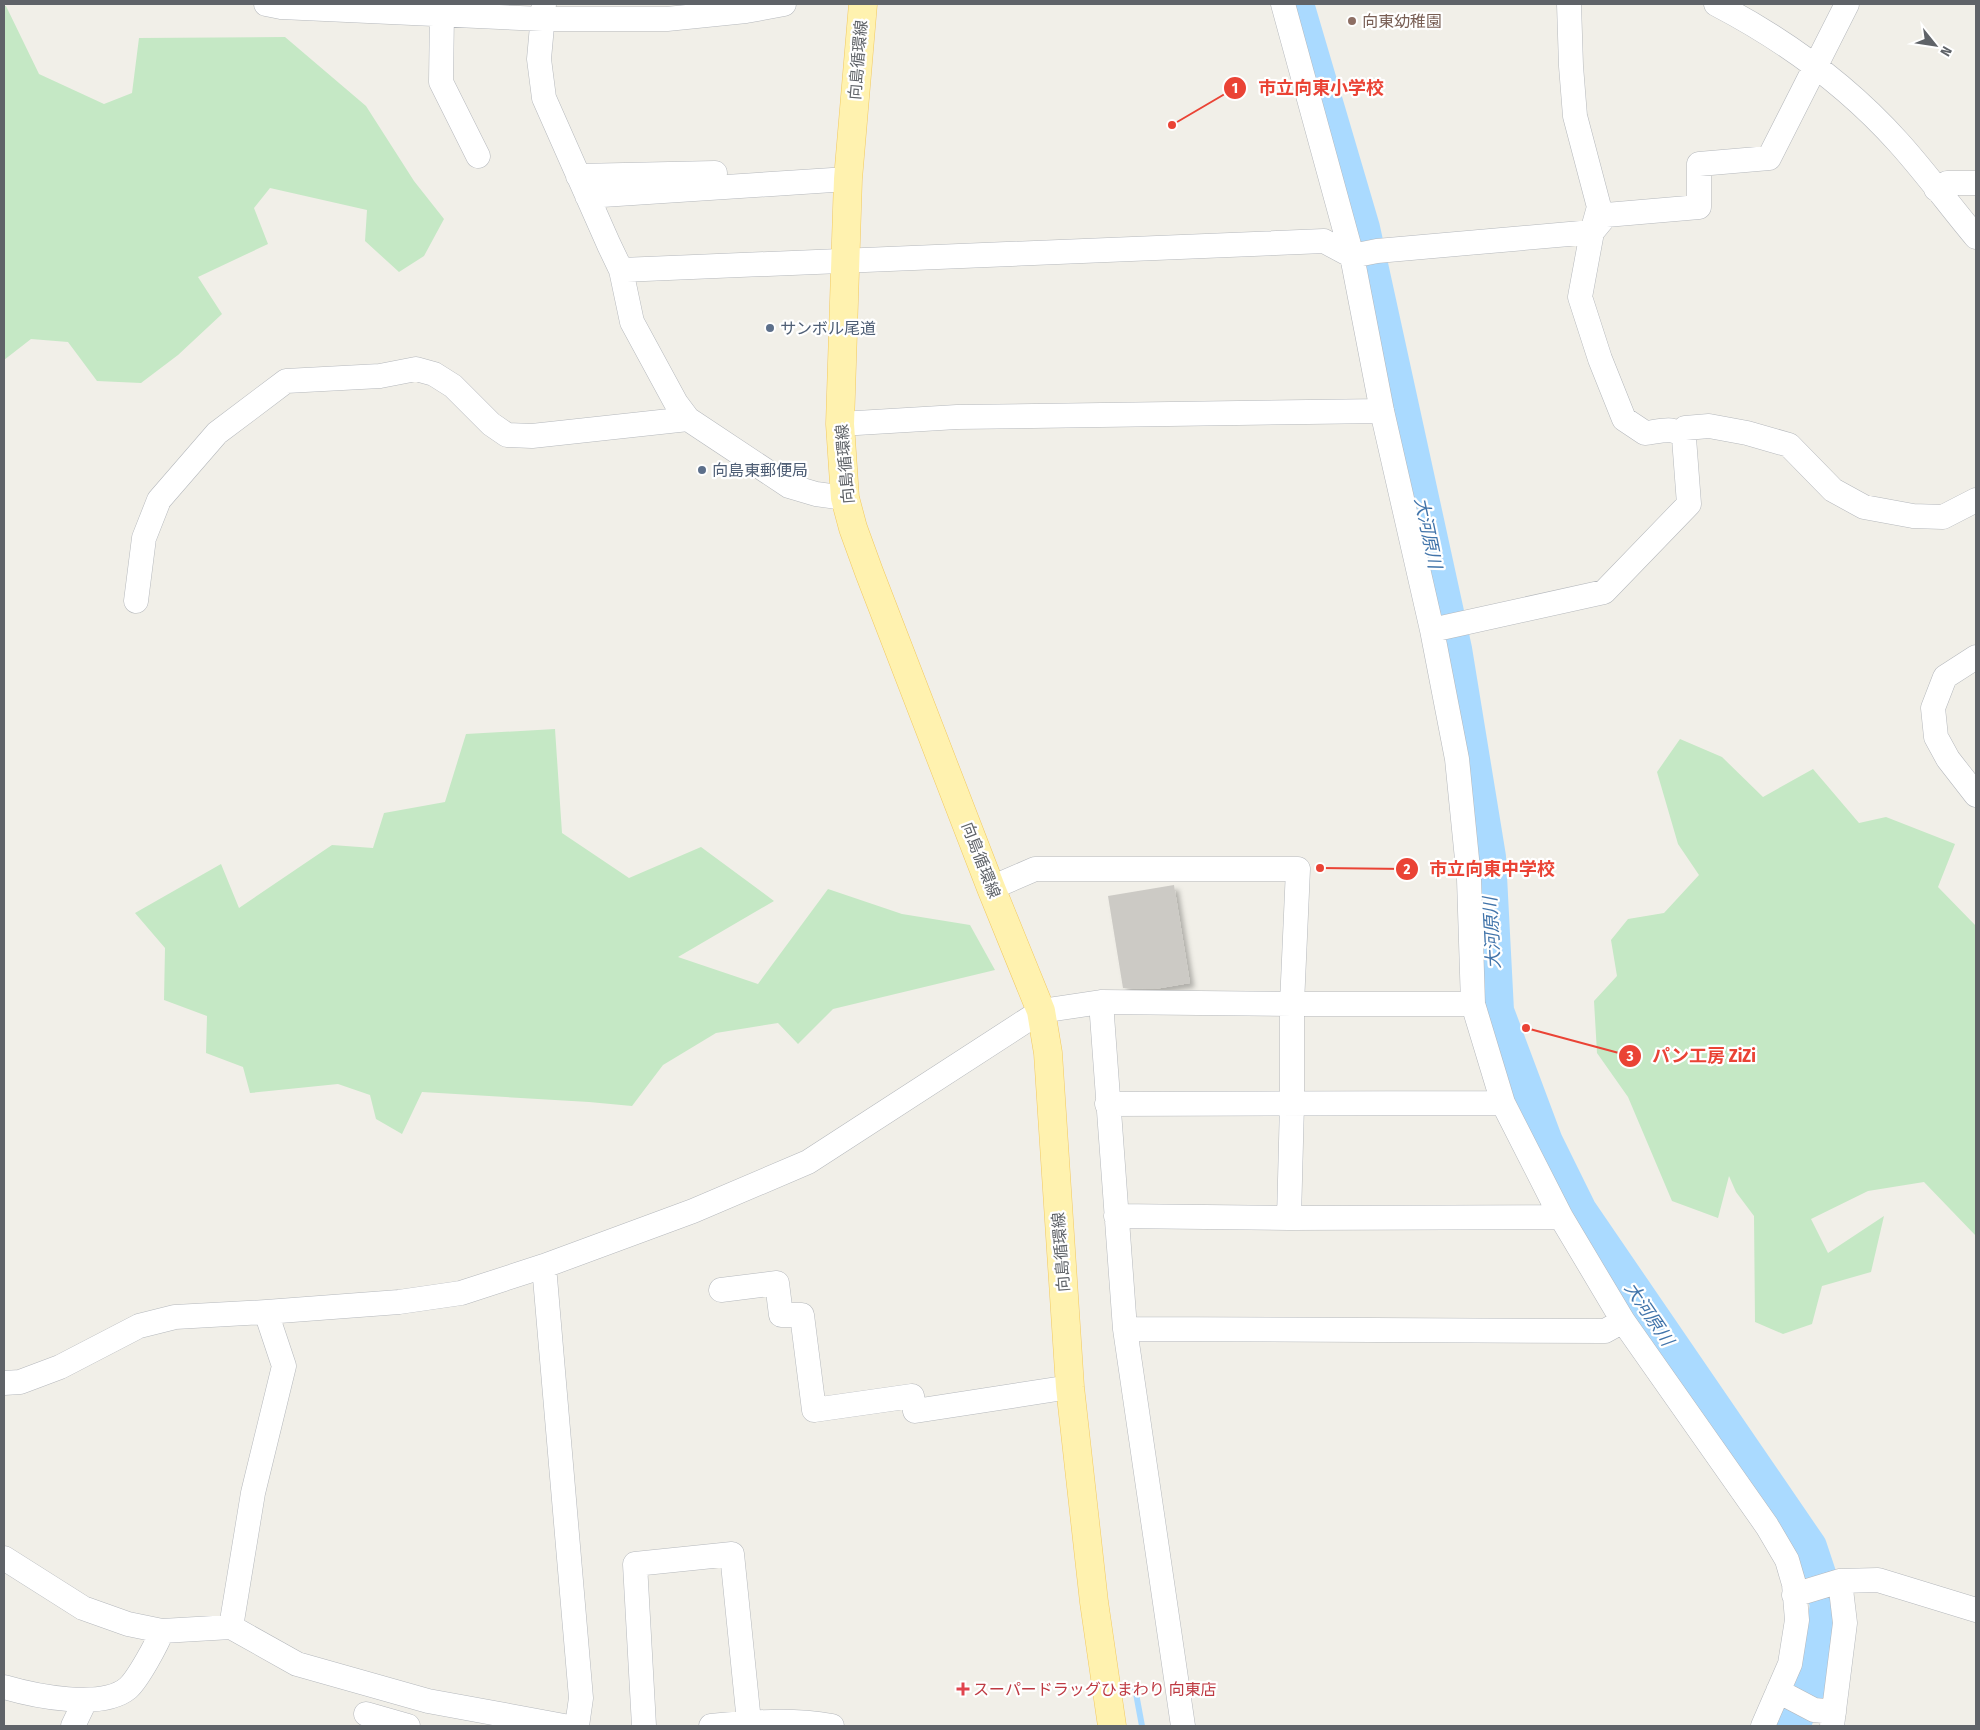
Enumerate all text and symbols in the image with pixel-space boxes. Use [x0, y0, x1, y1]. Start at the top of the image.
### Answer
place label: 向東幼稚園 [1362, 12, 1442, 31]
marker: 向東幼稚園 [1346, 15, 1358, 27]
street label: 向島循環線 [845, 19, 871, 101]
north arrow [1910, 20, 1960, 70]
text: N [1936, 43, 1955, 59]
callout: 市立向東小学校 [1223, 72, 1394, 105]
text: 市立向東小学校 [1258, 77, 1384, 99]
text: 1 [1232, 79, 1238, 97]
place label: サンボル尾道 [780, 319, 876, 338]
marker: サンボル尾道 [764, 322, 776, 334]
street label: 向島循環線 [832, 423, 858, 505]
place label: 向島東郵便局 [712, 461, 808, 480]
marker: 向島東郵便局 [696, 464, 708, 476]
water label: 大河原川 [1410, 495, 1447, 572]
street label: 向島循環線 [958, 819, 1004, 901]
callout: 市立向東中学校 [1394, 852, 1565, 885]
text: 市立向東中学校 [1429, 858, 1555, 880]
text: 2 [1403, 860, 1411, 878]
water label: 大河原川 [1479, 894, 1505, 970]
callout: パン工房 ZiZi [1617, 1039, 1765, 1072]
text: パン工房 ZiZi [1652, 1045, 1756, 1067]
text: 3 [1625, 1047, 1634, 1065]
street label: 向島循環線 [1049, 1211, 1073, 1293]
water label: 大河原川 [1620, 1278, 1679, 1352]
place label: スーパードラッグひまわり 向東店 [973, 1680, 1217, 1699]
marker: スーパードラッグひまわり 向東店 [957, 1683, 969, 1695]

